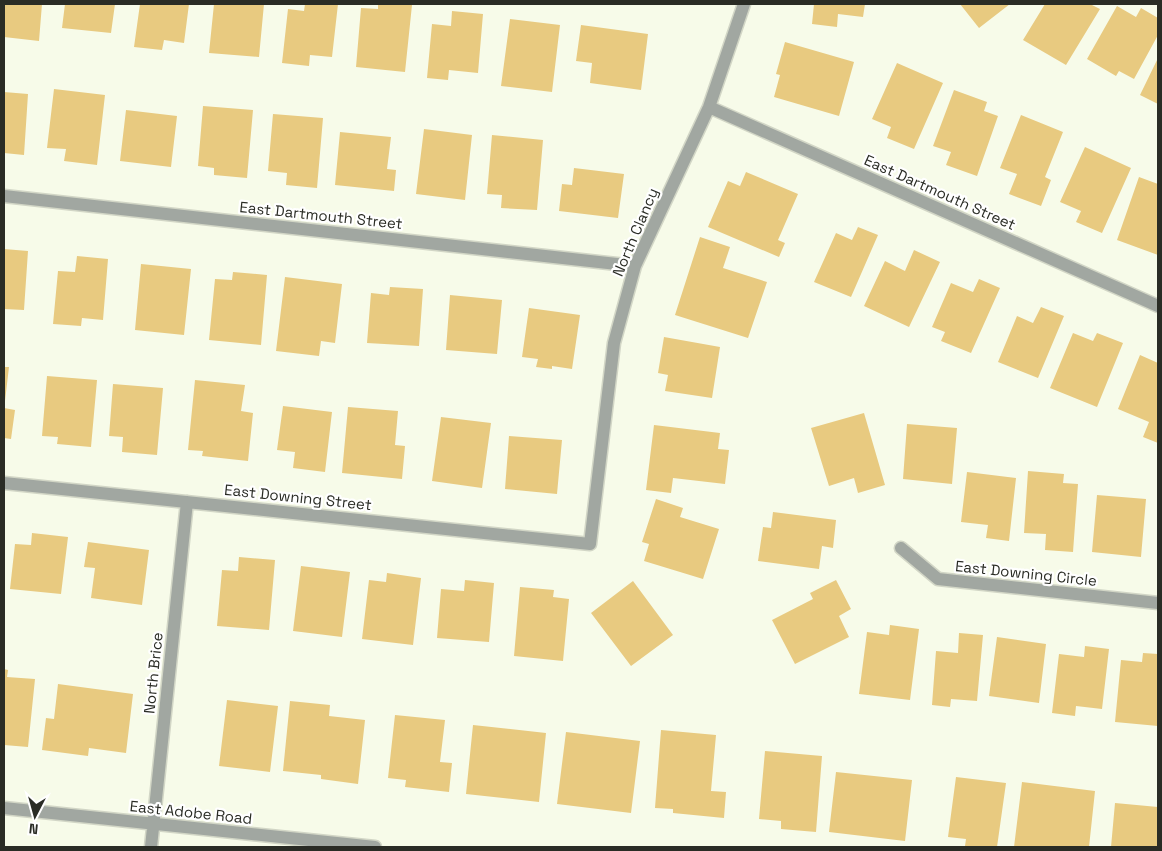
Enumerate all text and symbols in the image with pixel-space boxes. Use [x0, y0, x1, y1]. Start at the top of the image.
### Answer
street label: East Dartmouth Street [861, 150, 1019, 234]
street label: North Clancy [608, 185, 662, 279]
street label: East Dartmouth Street [239, 197, 404, 233]
street label: East Downing Street [223, 480, 373, 514]
street label: East Downing Circle [954, 556, 1098, 590]
street label: North Brice [139, 631, 167, 715]
north arrow [10, 791, 60, 841]
street label: East Adobe Road [129, 796, 253, 828]
text: N [28, 819, 39, 838]

